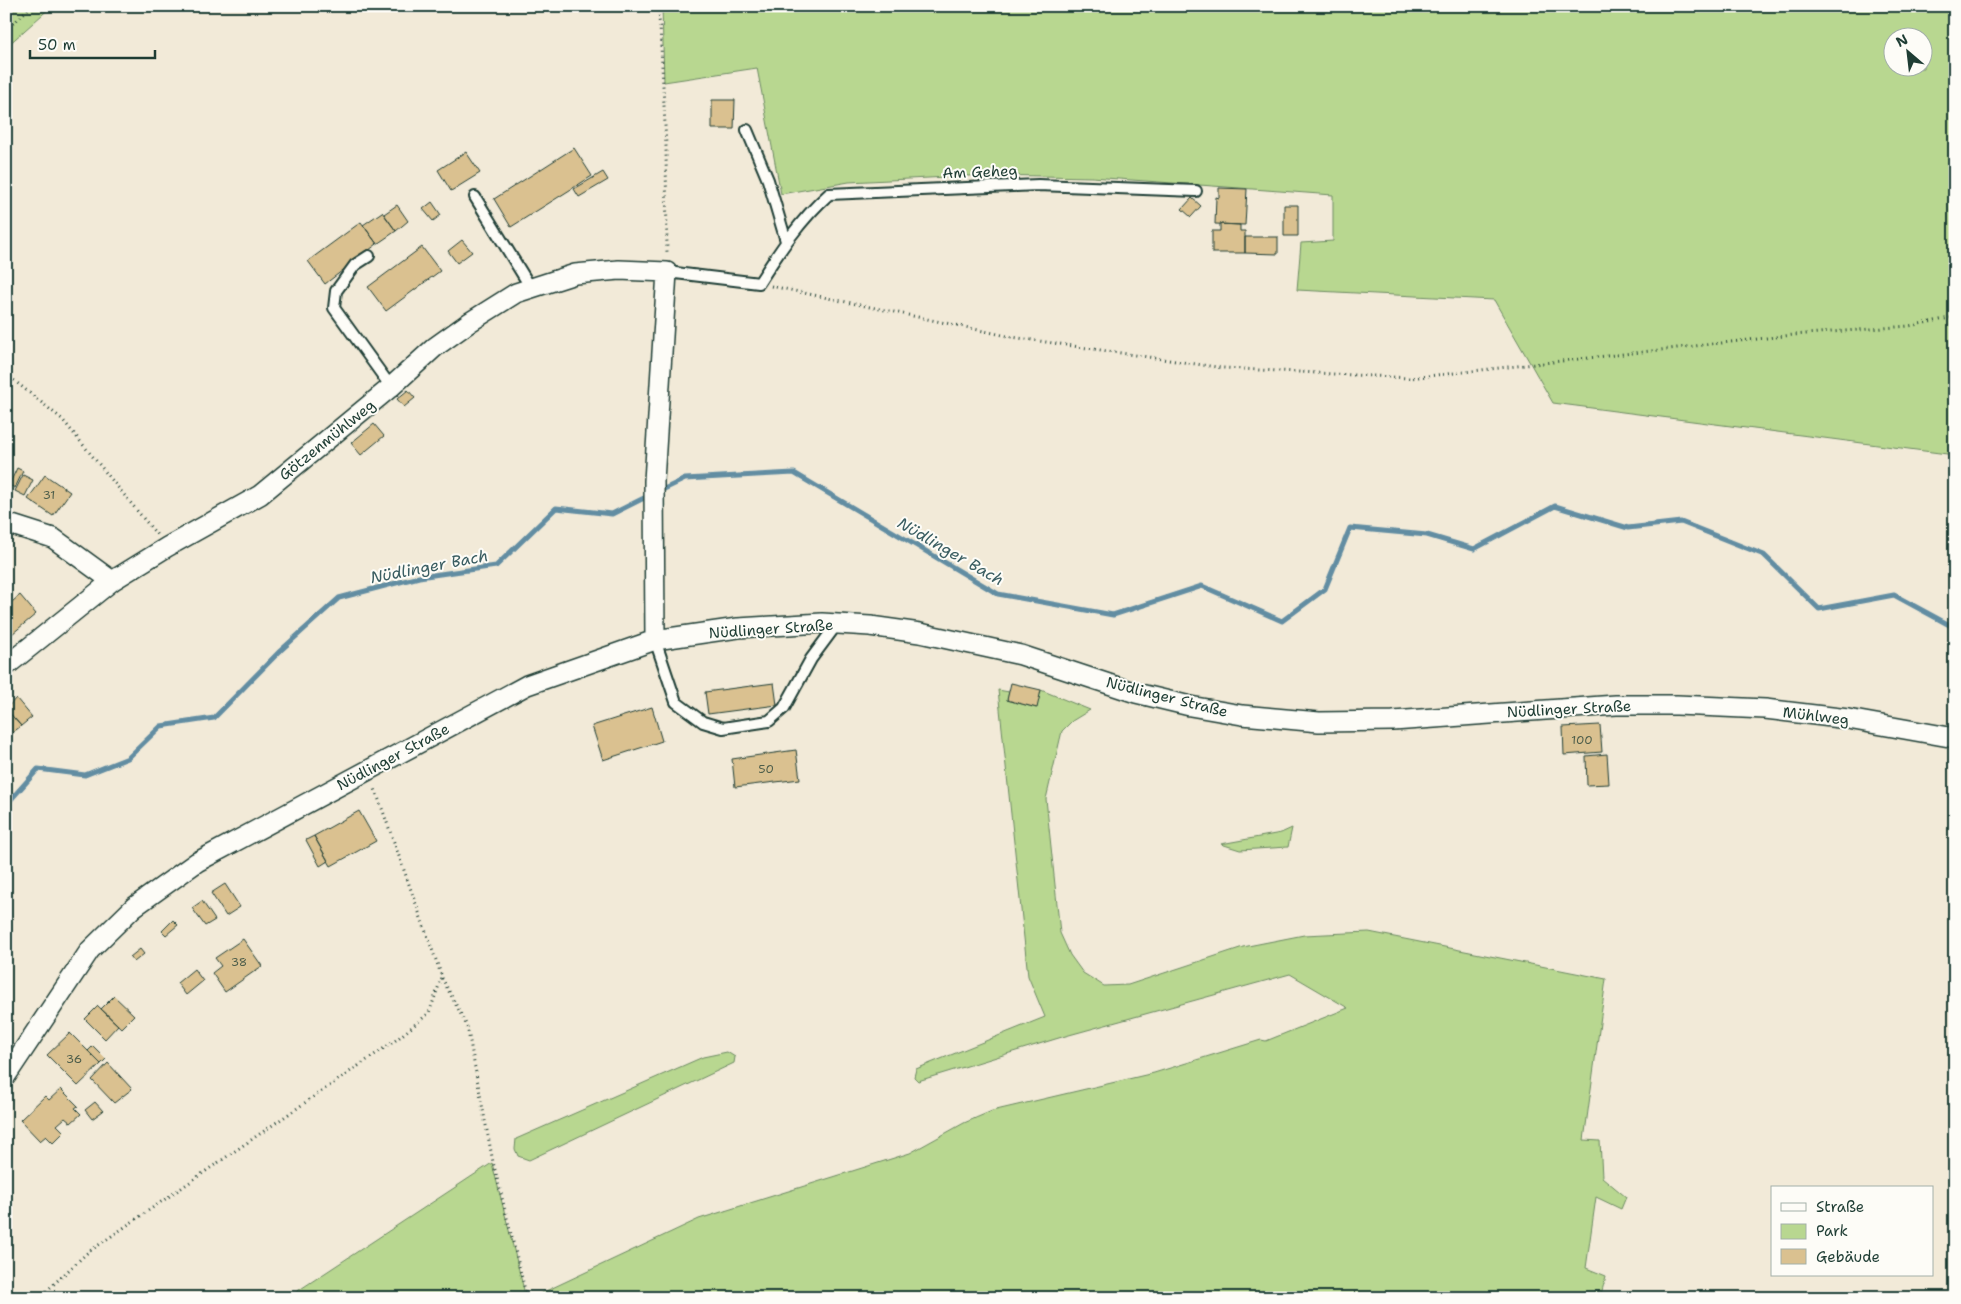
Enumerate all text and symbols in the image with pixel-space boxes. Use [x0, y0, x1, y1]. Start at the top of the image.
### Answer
scale bar [30, 28, 155, 60]
north arrow [1884, 28, 1934, 78]
text: N [1893, 30, 1911, 51]
text: 50 m [38, 35, 76, 55]
street label: Am Geheg [942, 161, 1018, 183]
street label: Götzenmühlweg [275, 395, 379, 485]
house number: 31 [43, 487, 55, 503]
water label: Nüdlinger Bach [894, 512, 1008, 590]
water label: Nüdlinger Bach [368, 545, 490, 588]
street label: Nüdlinger Straße [708, 615, 834, 643]
street label: Nüdlinger Straße [1104, 672, 1230, 722]
street label: Nüdlinger Straße [1506, 696, 1632, 722]
street label: Mühlweg [1782, 702, 1850, 730]
street label: Nüdlinger Straße [333, 719, 453, 795]
house number: 100 [1571, 732, 1593, 748]
house number: 50 [758, 761, 774, 777]
house number: 38 [231, 954, 247, 970]
house number: 36 [66, 1051, 82, 1067]
legend [1771, 1186, 1934, 1276]
text: Straße [1816, 1197, 1864, 1217]
text: Park [1816, 1221, 1848, 1241]
text: Gebäude [1816, 1247, 1880, 1267]

